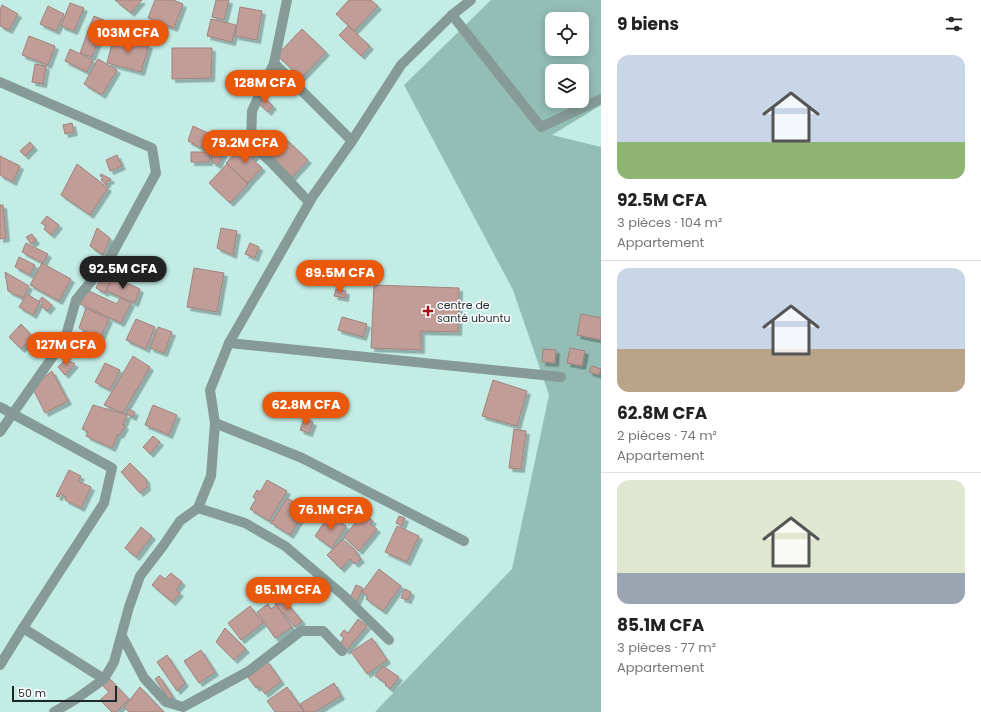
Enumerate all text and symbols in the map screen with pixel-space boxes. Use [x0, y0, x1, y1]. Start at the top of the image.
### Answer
map controls [545, 12, 589, 108]
button: locate [545, 12, 589, 56]
text: 9 biens [617, 12, 679, 36]
icon: filters [943, 13, 965, 35]
pin: 103M CFA [87, 20, 169, 54]
text: 103M CFA [97, 23, 159, 42]
button: layers [545, 64, 589, 108]
pin: 128M CFA [224, 70, 306, 104]
text: 128M CFA [234, 73, 296, 92]
icon: home [755, 81, 827, 153]
pin: 79.2M CFA [199, 130, 291, 164]
text: 79.2M CFA [211, 133, 279, 152]
text: 92.5M CFA [617, 188, 707, 212]
text: 3 pièces · 104 m² [617, 213, 722, 232]
text: Appartement [617, 233, 704, 252]
pin: 92.5M CFA [77, 256, 169, 290]
text: 92.5M CFA [89, 259, 157, 278]
pin: 89.5M CFA [294, 260, 386, 294]
text: 89.5M CFA [305, 263, 375, 282]
icon: home [755, 294, 827, 366]
place label: centre de santé ubuntu [437, 297, 511, 326]
marker: centre de santé ubuntu [422, 305, 434, 317]
pin: 127M CFA [25, 332, 107, 366]
text: 127M CFA [36, 335, 96, 354]
pin: 62.8M CFA [260, 392, 352, 426]
text: 62.8M CFA [271, 395, 341, 414]
text: 62.8M CFA [617, 401, 707, 425]
text: 2 pièces · 74 m² [617, 426, 717, 445]
text: Appartement [617, 446, 704, 465]
pin: 76.1M CFA [285, 497, 377, 531]
text: 76.1M CFA [298, 500, 364, 519]
icon: home [755, 506, 827, 578]
pin: 85.1M CFA [242, 577, 334, 611]
text: 85.1M CFA [255, 580, 321, 599]
text: 85.1M CFA [617, 613, 704, 637]
text: 3 pièces · 77 m² [617, 638, 716, 657]
text: Appartement [617, 658, 704, 677]
scale bar [12, 684, 117, 703]
text: 50 m [18, 685, 46, 701]

